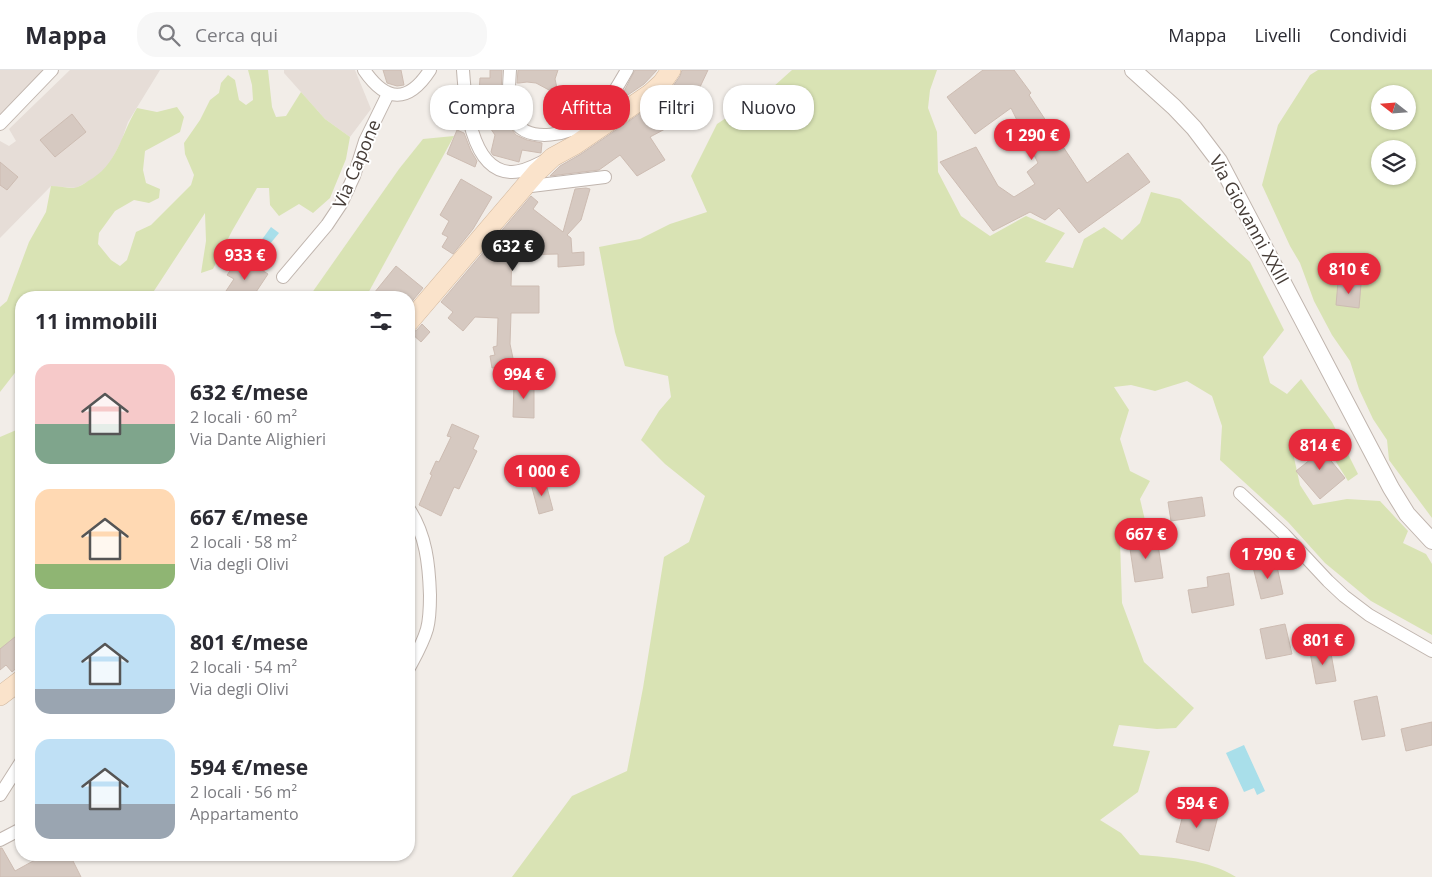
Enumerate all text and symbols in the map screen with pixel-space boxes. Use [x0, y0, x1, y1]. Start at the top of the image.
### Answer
search box [137, 12, 487, 57]
text: Mappa [25, 18, 107, 51]
icon: search [155, 21, 183, 49]
text: Cerca qui [195, 22, 278, 48]
text: Mappa [1168, 23, 1226, 47]
text: Livelli [1254, 23, 1301, 47]
text: Condividi [1329, 23, 1407, 47]
chip: Compra [430, 85, 533, 130]
chip: Affitta [543, 85, 630, 130]
chip: Filtri [640, 85, 713, 130]
chip: Nuovo [723, 85, 814, 130]
north arrow [1371, 85, 1416, 130]
map controls [1371, 85, 1416, 185]
street label: Via Capone [327, 116, 386, 212]
pin: 1 290 € [986, 118, 1078, 161]
text: 1 290 € [1005, 124, 1059, 146]
button: layers [1371, 140, 1416, 185]
street label: Via Giovanni XXIII [1204, 150, 1295, 289]
pin: 632 € [478, 230, 548, 272]
text: 632 € [493, 235, 533, 257]
pin: 933 € [210, 238, 280, 281]
text: 933 € [225, 244, 265, 266]
pin: 810 € [1314, 252, 1384, 295]
text: 810 € [1329, 258, 1369, 280]
text: 11 immobili [35, 307, 158, 335]
icon: filters [367, 307, 395, 335]
pin: 994 € [489, 358, 559, 400]
text: 994 € [504, 363, 544, 385]
text: 632 €/mese [190, 378, 308, 406]
icon: home [75, 384, 135, 444]
text: 2 locali · 60 m² [190, 406, 297, 428]
text: Via Dante Alighieri [190, 428, 326, 450]
pin: 814 € [1285, 428, 1355, 471]
text: 814 € [1300, 434, 1340, 456]
pin: 1 000 € [496, 454, 588, 497]
text: 1 000 € [515, 460, 569, 482]
text: 667 €/mese [190, 503, 308, 531]
icon: home [75, 509, 135, 569]
pin: 667 € [1111, 518, 1181, 560]
text: 667 € [1126, 523, 1166, 545]
text: 2 locali · 58 m² [190, 531, 297, 553]
pin: 1 790 € [1222, 538, 1314, 580]
text: 1 790 € [1241, 543, 1295, 565]
text: Via degli Olivi [190, 553, 289, 575]
pin: 801 € [1288, 624, 1358, 666]
text: 801 €/mese [190, 628, 308, 656]
text: 801 € [1303, 629, 1343, 651]
icon: home [75, 634, 135, 694]
text: 2 locali · 54 m² [190, 656, 297, 678]
text: Via degli Olivi [190, 678, 289, 700]
text: 594 €/mese [190, 753, 308, 781]
icon: home [75, 759, 135, 819]
text: 2 locali · 56 m² [190, 781, 297, 803]
pin: 594 € [1162, 786, 1232, 829]
text: 594 € [1177, 792, 1217, 814]
text: Appartamento [190, 803, 299, 825]

